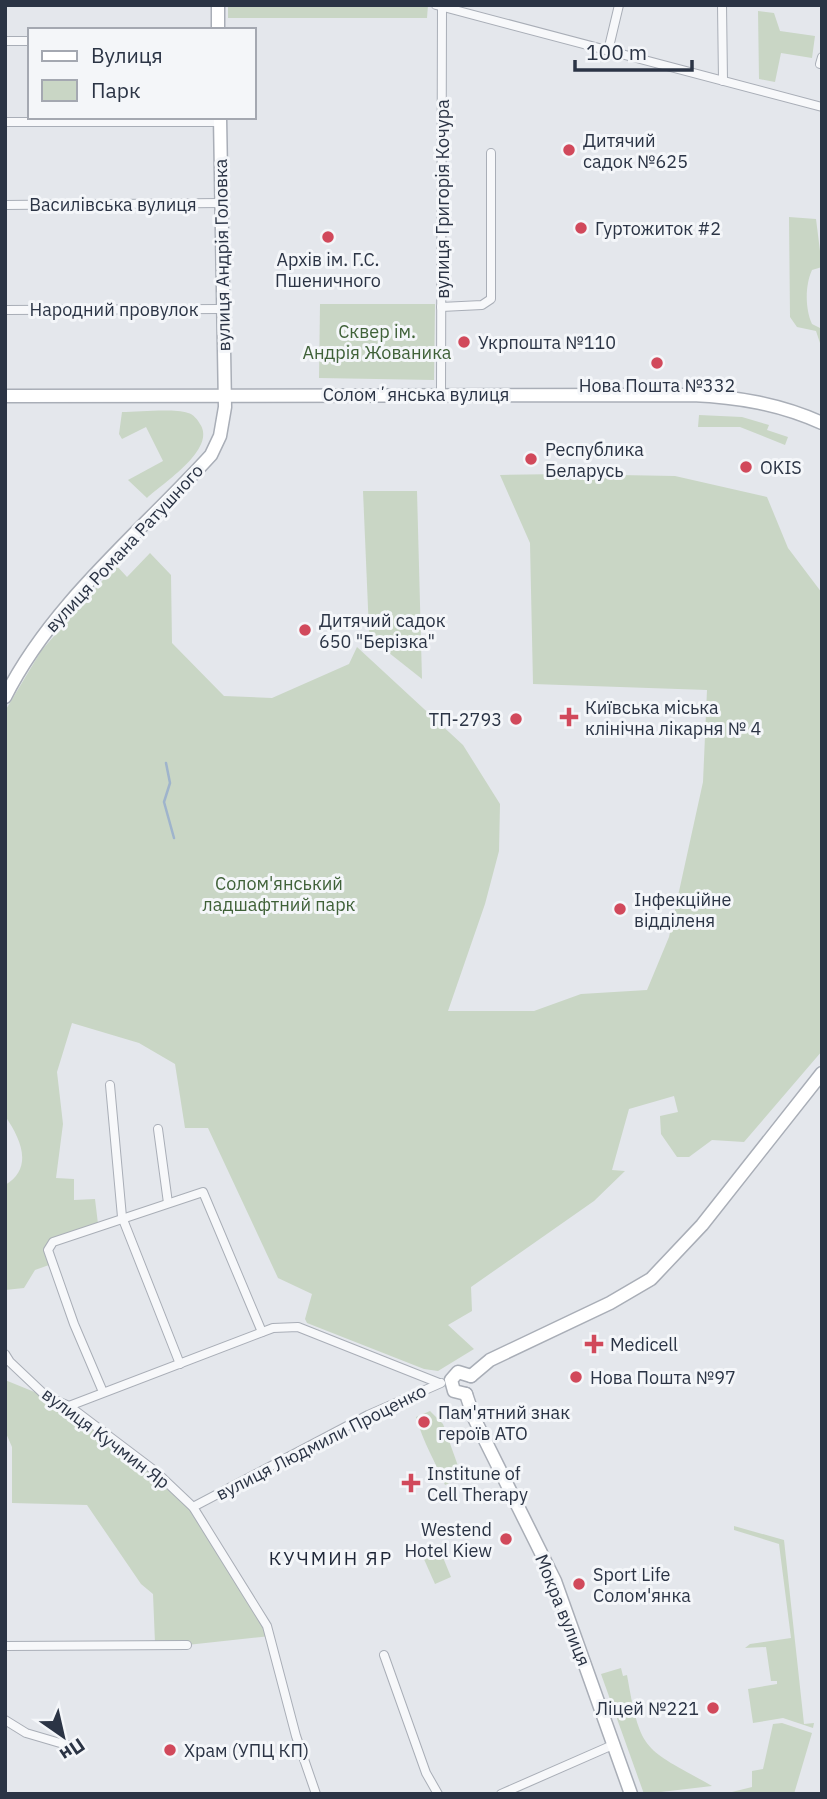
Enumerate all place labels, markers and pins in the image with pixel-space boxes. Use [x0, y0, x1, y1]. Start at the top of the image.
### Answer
place label: Дитячий садок №625 [583, 129, 688, 173]
marker: Дитячий садок №625 [561, 142, 577, 158]
place label: Гуртожиток #2 [595, 217, 721, 240]
marker: Гуртожиток #2 [573, 220, 589, 236]
marker: Архів ім. Г.С. Пшеничного [320, 229, 336, 245]
place label: Архів ім. Г.С. Пшеничного [275, 248, 381, 292]
place label: Укрпошта №110 [478, 331, 616, 354]
marker: Укрпошта №110 [456, 334, 472, 350]
marker: Нова Пошта №332 [649, 355, 665, 371]
place label: Нова Пошта №332 [579, 374, 735, 397]
place label: Республика Беларусь [545, 438, 644, 482]
marker: Республика Беларусь [523, 451, 539, 467]
place label: OKIS [760, 456, 802, 479]
marker: OKIS [738, 459, 754, 475]
place label: Дитячий садок 650 "Берізка" [319, 609, 446, 653]
marker: Дитячий садок 650 "Берізка" [297, 622, 313, 638]
place label: Київська міська клінічна лікарня № 4 [585, 696, 761, 740]
marker: Київська міська клінічна лікарня № 4 [559, 707, 579, 727]
place label: ТП-2793 [429, 708, 502, 731]
marker: ТП-2793 [508, 711, 524, 727]
place label: Інфекційне відділеня [634, 888, 732, 932]
marker: Інфекційне відділеня [612, 901, 628, 917]
place label: Medicell [610, 1333, 678, 1356]
marker: Medicell [584, 1334, 604, 1354]
place label: Нова Пошта №97 [590, 1366, 736, 1389]
marker: Нова Пошта №97 [568, 1369, 584, 1385]
place label: Пам'ятний знак героїв АТО [438, 1401, 570, 1445]
marker: Пам'ятний знак героїв АТО [416, 1414, 432, 1430]
place label: Institune of Cell Therapy [427, 1462, 528, 1506]
marker: Institune of Cell Therapy [401, 1473, 421, 1493]
place label: Westend Hotel Kiew [404, 1518, 492, 1562]
marker: Westend Hotel Kiew [498, 1531, 514, 1547]
place label: Sport Life Солом'янка [593, 1563, 691, 1607]
marker: Sport Life Солом'янка [571, 1576, 587, 1592]
place label: Ліцей №221 [596, 1697, 699, 1720]
marker: Ліцей №221 [705, 1700, 721, 1716]
place label: Храм (УПЦ КП) [184, 1739, 309, 1762]
marker: Храм (УПЦ КП) [162, 1742, 178, 1758]

